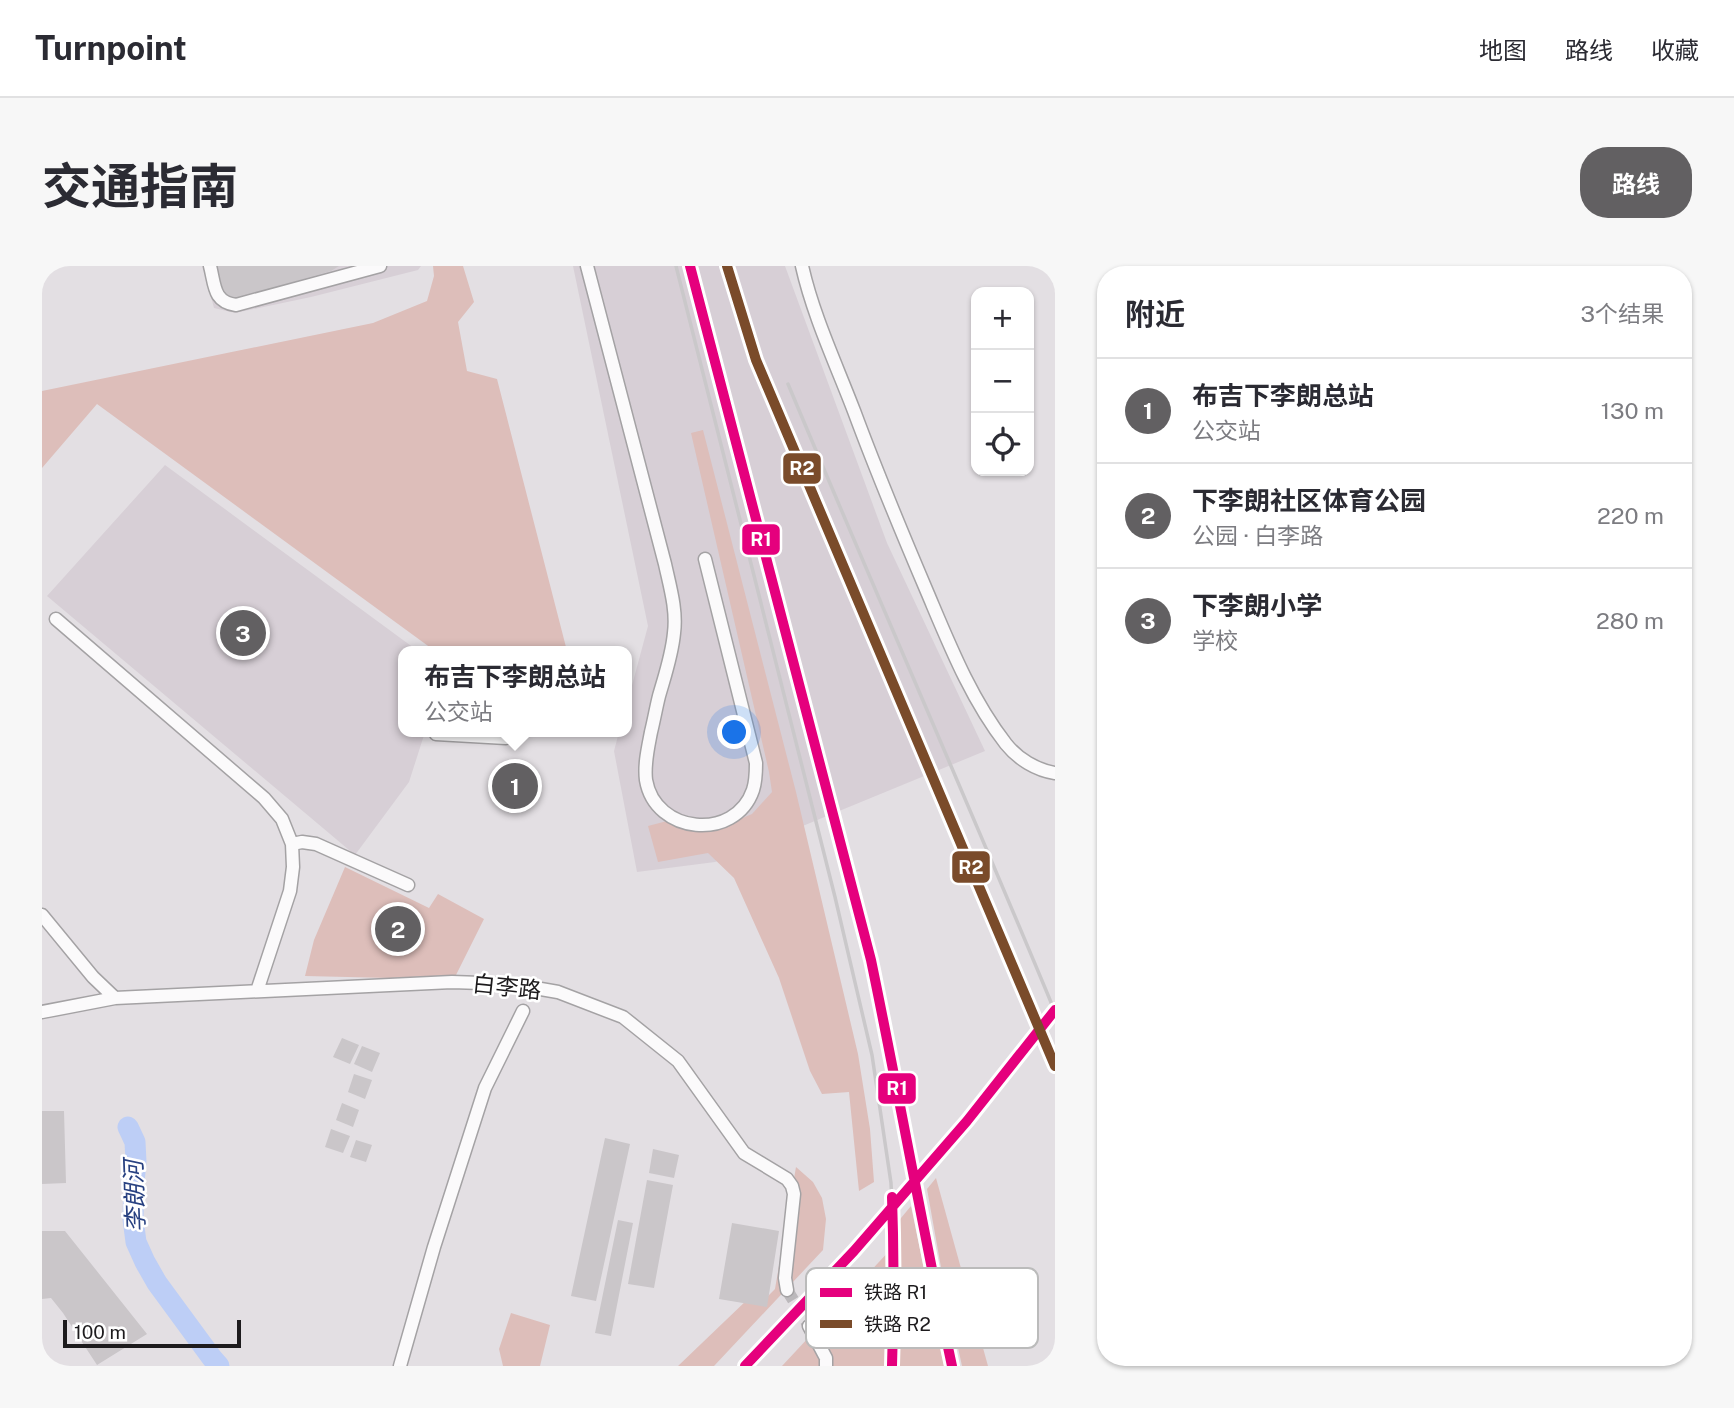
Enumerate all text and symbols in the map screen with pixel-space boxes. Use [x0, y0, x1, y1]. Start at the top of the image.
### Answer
text: Turnpoint [35, 29, 187, 67]
text: 地图 [1479, 36, 1527, 64]
text: 路线 [1565, 36, 1613, 64]
text: 收藏 [1651, 36, 1699, 64]
button: 路线 [1580, 147, 1692, 218]
text: 交通指南 [42, 157, 238, 215]
map controls [971, 287, 1034, 476]
button: + [971, 287, 1034, 350]
text: 附近 [1125, 296, 1185, 332]
text: 3个结果 [1581, 300, 1664, 327]
button: − [971, 350, 1034, 413]
text: 布吉下李朗总站 [1192, 380, 1374, 411]
text: 1 [1143, 397, 1153, 424]
text: 130 m [1601, 397, 1664, 424]
button: locate [971, 413, 1034, 476]
text: 公交站 [1192, 417, 1261, 444]
line badge: R2 [782, 452, 822, 485]
text: R2 [789, 457, 815, 479]
text: 下李朗社区体育公园 [1192, 485, 1426, 516]
text: 2 [1141, 502, 1155, 529]
text: 220 m [1597, 502, 1664, 529]
text: 公园 · 白李路 [1192, 522, 1323, 549]
line badge: R1 [741, 523, 781, 556]
text: R1 [750, 528, 772, 550]
text: 下李朗小学 [1192, 590, 1322, 621]
pin: 3 [220, 607, 266, 659]
text: 3 [1140, 607, 1156, 634]
text: 280 m [1596, 607, 1664, 634]
text: 学校 [1192, 627, 1238, 654]
popup [398, 646, 632, 737]
text: 布吉下李朗总站 [424, 661, 606, 692]
text: 公交站 [424, 698, 493, 725]
your location [717, 715, 751, 749]
pin: 1 [492, 760, 538, 812]
line badge: R2 [951, 850, 991, 884]
text: R2 [958, 856, 984, 878]
pin: 2 [375, 903, 421, 955]
street label: 白李路 [471, 969, 543, 1004]
line badge: R1 [877, 1072, 917, 1105]
text: R1 [886, 1077, 908, 1099]
water label: 李朗河 [119, 1156, 149, 1233]
legend [806, 1268, 1038, 1348]
text: 铁路 R1 [864, 1281, 927, 1303]
text: 铁路 R2 [864, 1313, 931, 1335]
scale bar [63, 1317, 242, 1349]
text: 100 m [74, 1321, 126, 1343]

